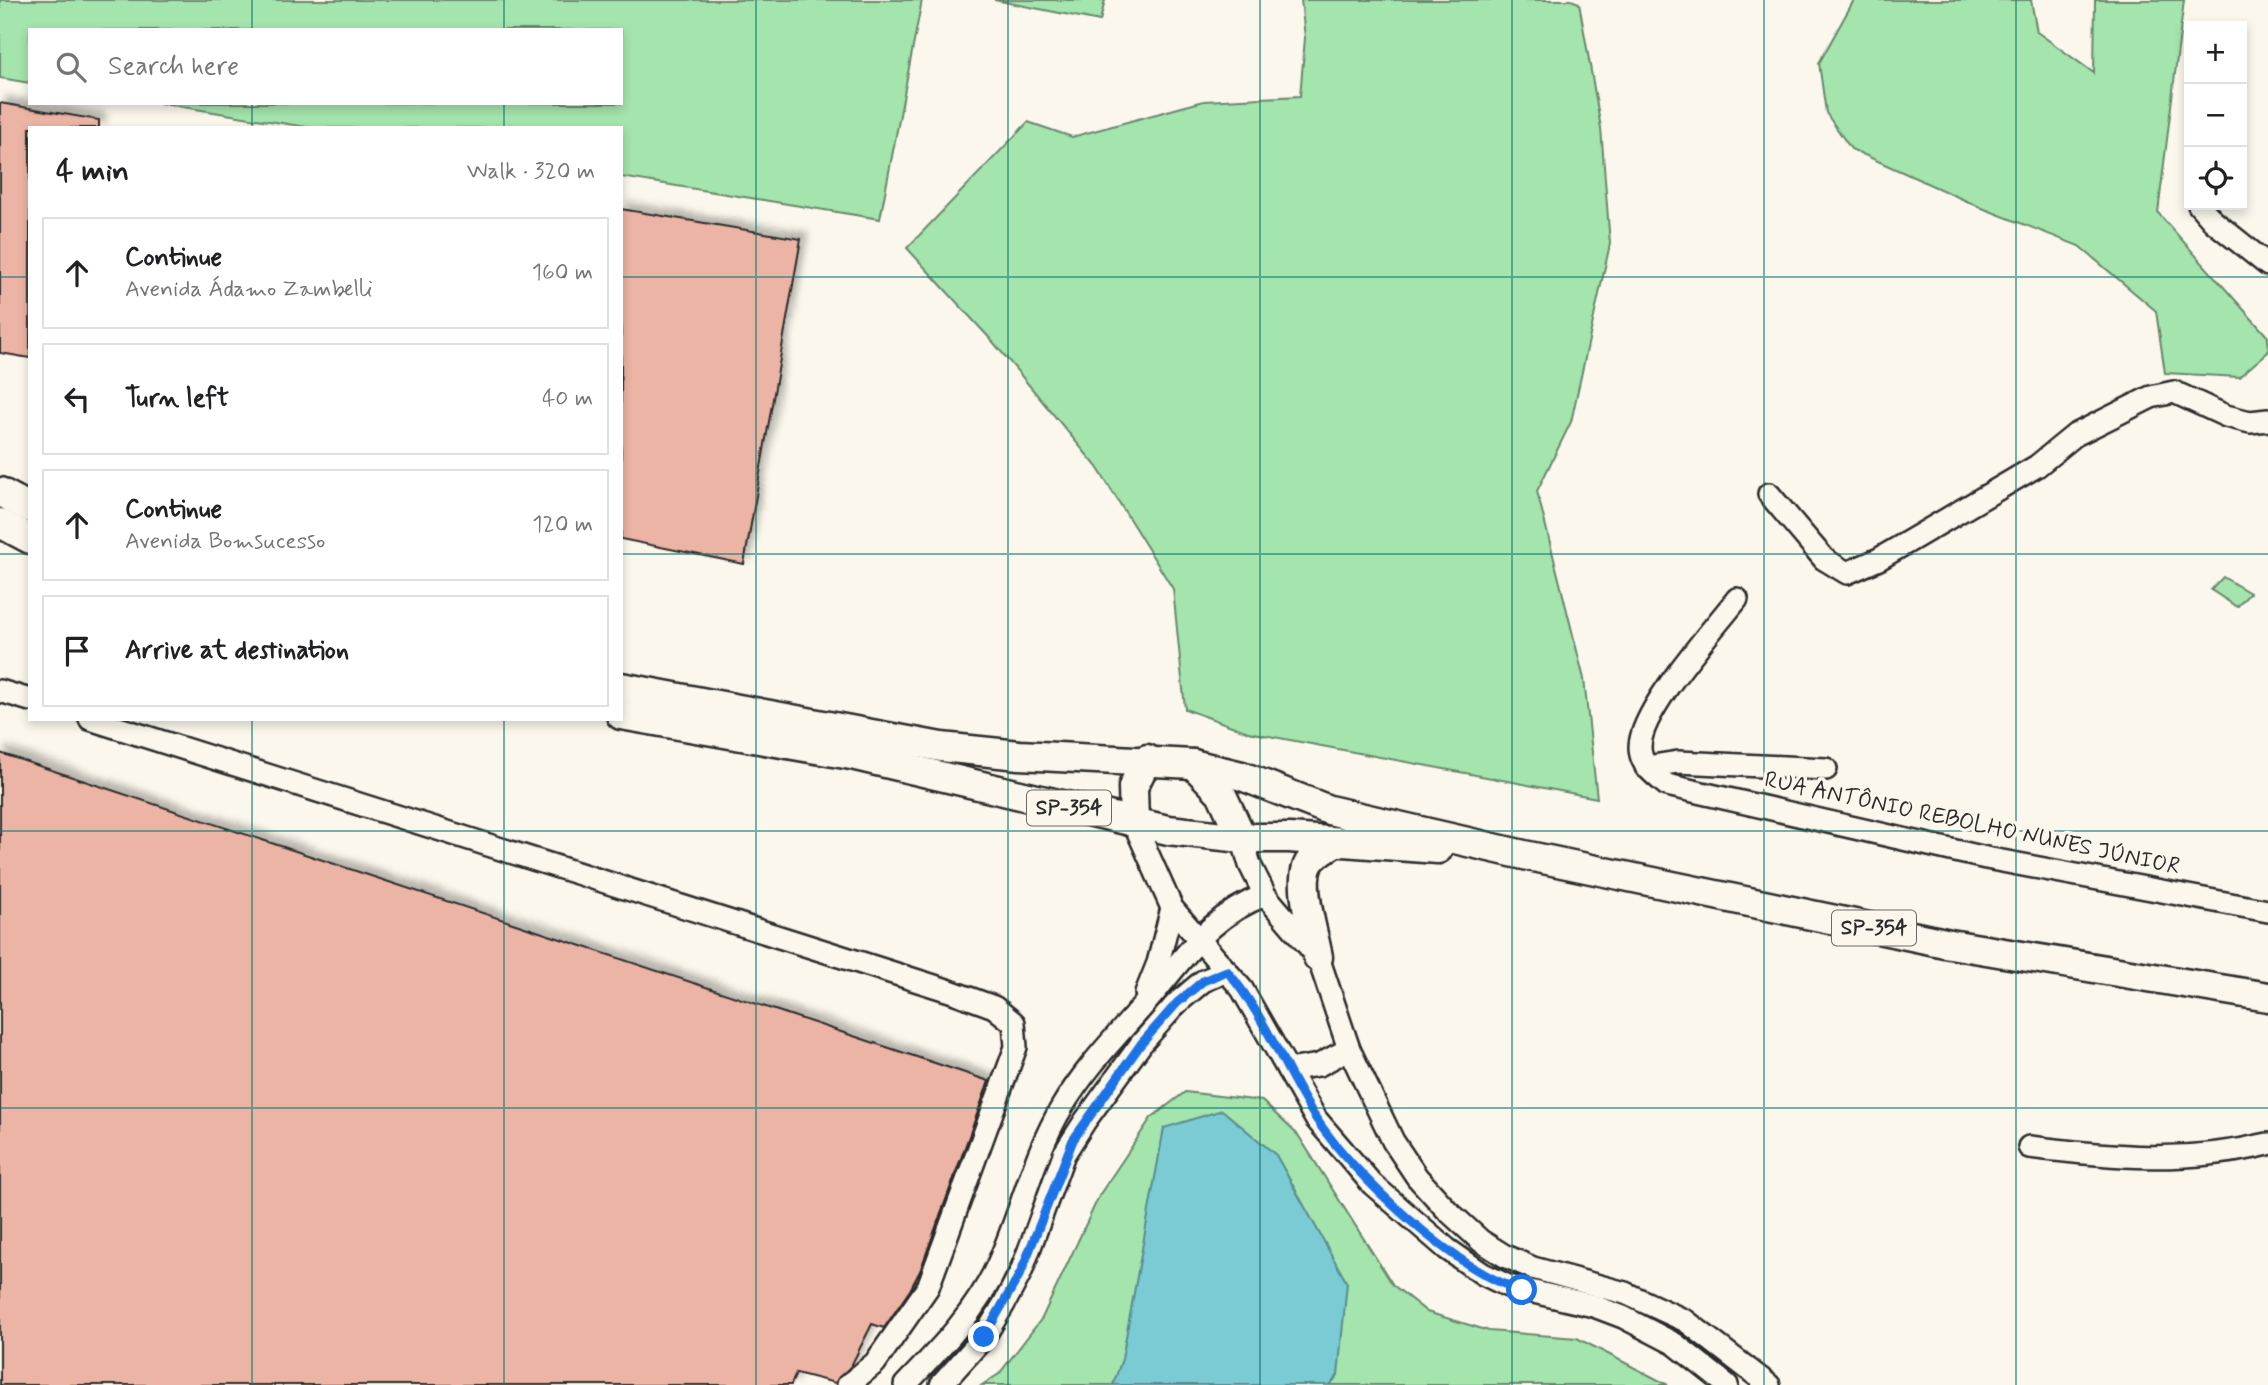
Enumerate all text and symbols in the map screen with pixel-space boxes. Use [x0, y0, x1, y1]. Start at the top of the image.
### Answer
map controls [2184, 21, 2247, 210]
button: + [2184, 21, 2247, 84]
search box [28, 28, 623, 105]
icon: search [52, 48, 90, 86]
text: Search here [108, 50, 239, 84]
button: − [2184, 84, 2247, 147]
button: locate [2184, 147, 2247, 210]
text: 4 min [56, 152, 129, 191]
text: Walk · 320 m [467, 157, 595, 187]
text: Continue [125, 241, 222, 275]
icon: ahead [58, 254, 96, 292]
text: 160 m [532, 258, 593, 288]
text: Avenida Ádamo Zambelli [125, 275, 373, 305]
icon: left [58, 380, 96, 418]
text: Turn left [125, 382, 229, 416]
text: 40 m [542, 384, 593, 414]
text: Continue [125, 493, 222, 527]
icon: ahead [58, 506, 96, 544]
text: 120 m [532, 510, 593, 540]
text: Avenida Bomsucesso [125, 527, 325, 557]
icon: arrive [58, 632, 96, 670]
text: Arrive at destination [125, 634, 349, 668]
street label: RUA ANTÔNIO REBOLHO NUNES JÚNIOR [1762, 765, 2182, 883]
road number: SP-354 [1027, 790, 1111, 826]
road number: SP-354 [1832, 911, 1916, 946]
route start [1506, 1274, 1537, 1305]
route end [968, 1321, 999, 1352]

